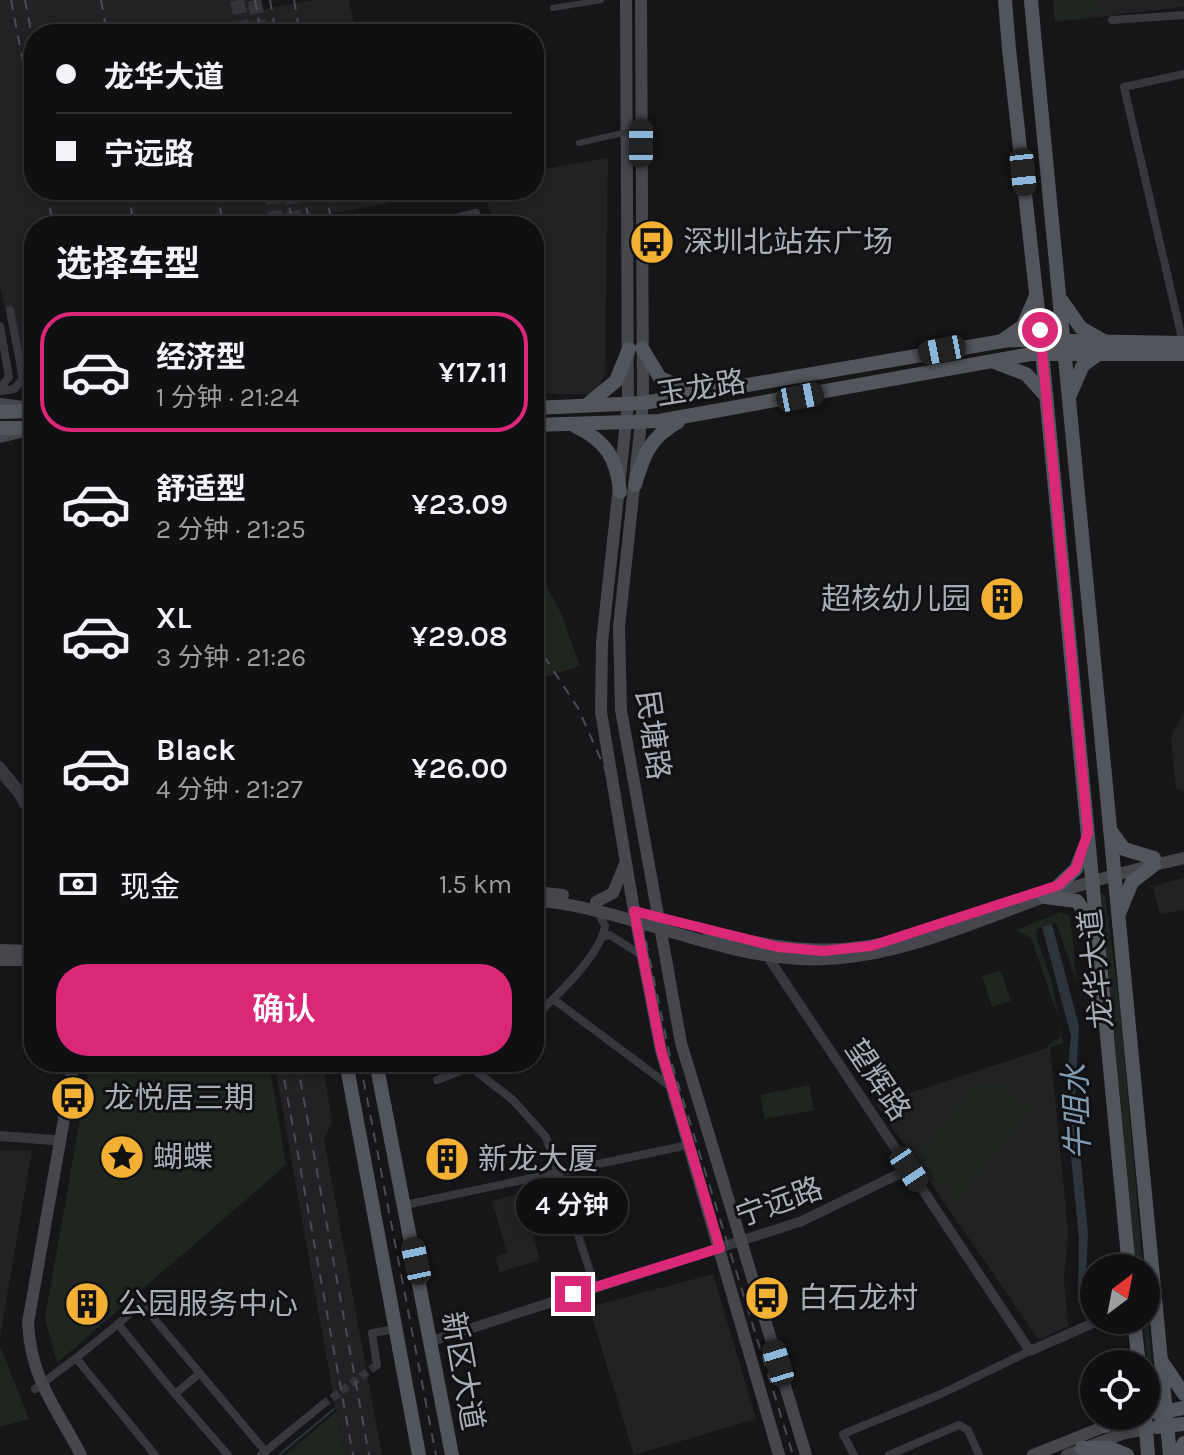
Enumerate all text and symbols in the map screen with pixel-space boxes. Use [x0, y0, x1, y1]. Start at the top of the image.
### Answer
text: 龙华大道 [104, 59, 224, 95]
car [629, 119, 653, 167]
text: 宁远路 [104, 136, 194, 172]
car [1009, 147, 1037, 197]
bus stop icon: 深圳北站东广场 [628, 218, 676, 266]
place label: 深圳北站东广场 [683, 224, 893, 260]
text: 选择车型 [56, 243, 200, 285]
route start [1022, 312, 1058, 348]
car [916, 334, 968, 366]
icon: car [60, 336, 132, 408]
text: 经济型 [156, 339, 246, 375]
text: ¥17.11 [438, 354, 508, 390]
street label: 玉龙路 [654, 363, 748, 413]
car [774, 381, 826, 413]
text: 1 分钟 · 21:24 [156, 382, 299, 413]
icon: car [60, 468, 132, 540]
text: 舒适型 [156, 471, 246, 507]
text: ¥23.09 [412, 486, 508, 522]
text: 2 分钟 · 21:25 [156, 514, 306, 545]
building icon: 超核幼儿园 [978, 575, 1026, 623]
place label: 超核幼儿园 [821, 581, 971, 617]
icon: car [60, 600, 132, 672]
text: XL [156, 600, 191, 636]
text: ¥29.08 [411, 618, 508, 654]
text: 3 分钟 · 21:26 [156, 642, 306, 673]
street label: 民塘路 [629, 688, 677, 782]
icon: car [60, 732, 132, 804]
text: Black [156, 732, 236, 768]
text: ¥26.00 [411, 750, 508, 786]
text: 4 分钟 · 21:27 [156, 774, 303, 805]
icon: cash [56, 862, 100, 906]
text: 现金 [120, 869, 180, 905]
text: 1.5 km [439, 869, 512, 900]
street label: 龙华大道 [1072, 907, 1120, 1031]
button: 确认 [56, 964, 512, 1056]
street label: 望辉路 [838, 1033, 918, 1127]
water label: 牛咀水 [1057, 1061, 1097, 1161]
bus stop icon: 龙悦居三期 [49, 1074, 97, 1122]
place label: 龙悦居三期 [104, 1080, 254, 1116]
place icon: 蝴蝶 [98, 1133, 146, 1181]
building icon: 新龙大厦 [423, 1135, 471, 1183]
place label: 蝴蝶 [153, 1139, 213, 1175]
place label: 新龙大厦 [478, 1141, 598, 1177]
car [886, 1142, 932, 1196]
street label: 宁远路 [731, 1170, 827, 1234]
callout: 4 分钟 [517, 1178, 629, 1234]
text: 4 分钟 [535, 1190, 609, 1221]
car [399, 1235, 433, 1287]
north arrow [1080, 1254, 1160, 1334]
map controls [1080, 1254, 1160, 1430]
bus stop icon: 白石龙村 [743, 1274, 791, 1322]
route end [555, 1276, 591, 1312]
building icon: 公园服务中心 [63, 1280, 111, 1328]
place label: 白石龙村 [798, 1280, 918, 1316]
place label: 公园服务中心 [118, 1286, 298, 1322]
street label: 新区大道 [435, 1309, 491, 1433]
car [760, 1337, 796, 1389]
button: locate [1080, 1350, 1160, 1430]

